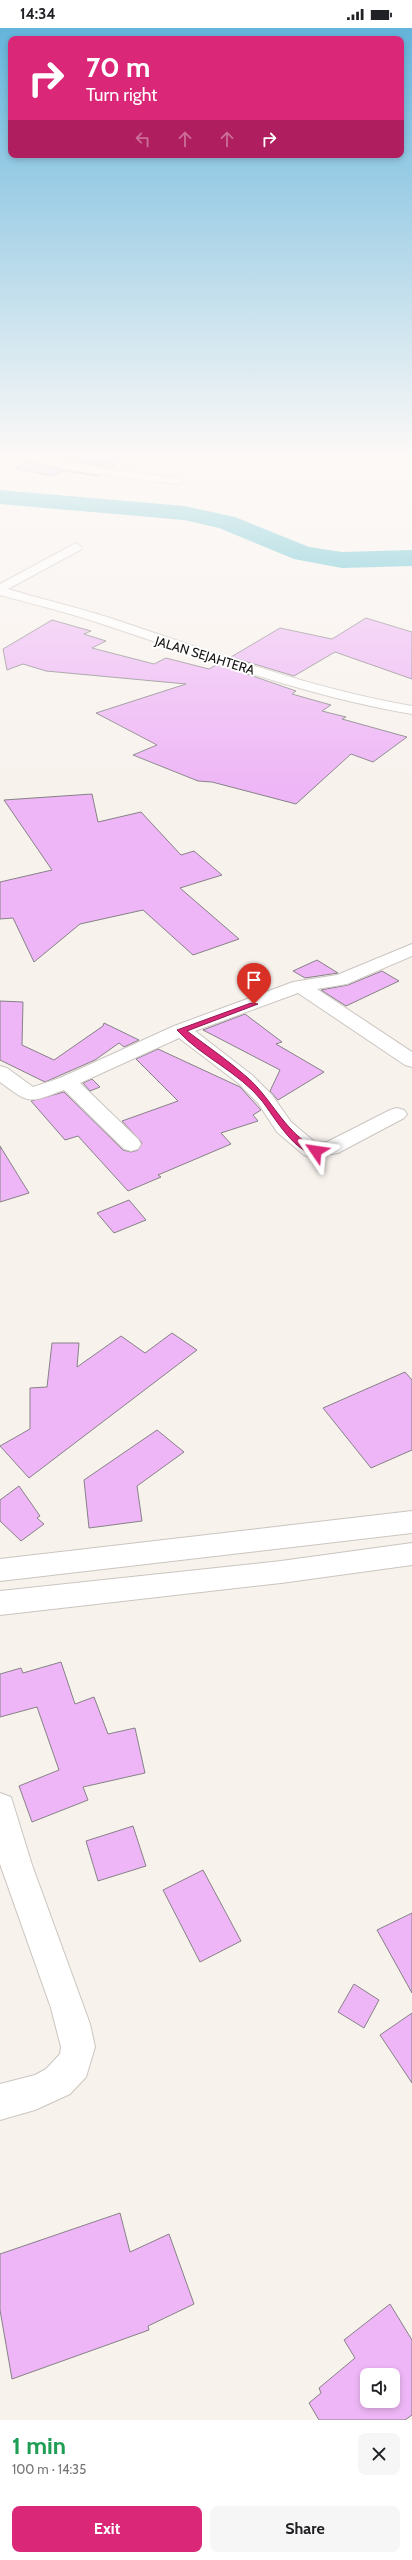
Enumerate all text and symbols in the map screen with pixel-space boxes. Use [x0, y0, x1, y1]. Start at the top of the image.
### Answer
text: 14:34 [20, 5, 56, 23]
text: 70 m [86, 50, 150, 84]
icon: right [20, 52, 72, 104]
text: Turn right [86, 84, 157, 106]
icon: left [132, 128, 154, 150]
icon: ahead [174, 128, 196, 150]
icon: ahead [216, 128, 238, 150]
icon: right [258, 128, 280, 150]
street label: JALAN SEJAHTERA [152, 632, 257, 678]
pin [237, 963, 271, 1004]
icon: arrive [243, 969, 265, 991]
position arrow [295, 1130, 337, 1172]
map controls [360, 2368, 400, 2408]
button: sound [360, 2368, 400, 2408]
text: 1 min [12, 2431, 66, 2460]
button: close [358, 2433, 400, 2475]
text: 100 m · 14:35 [12, 2461, 86, 2477]
button: Exit [12, 2506, 202, 2552]
button: Share [210, 2506, 400, 2552]

